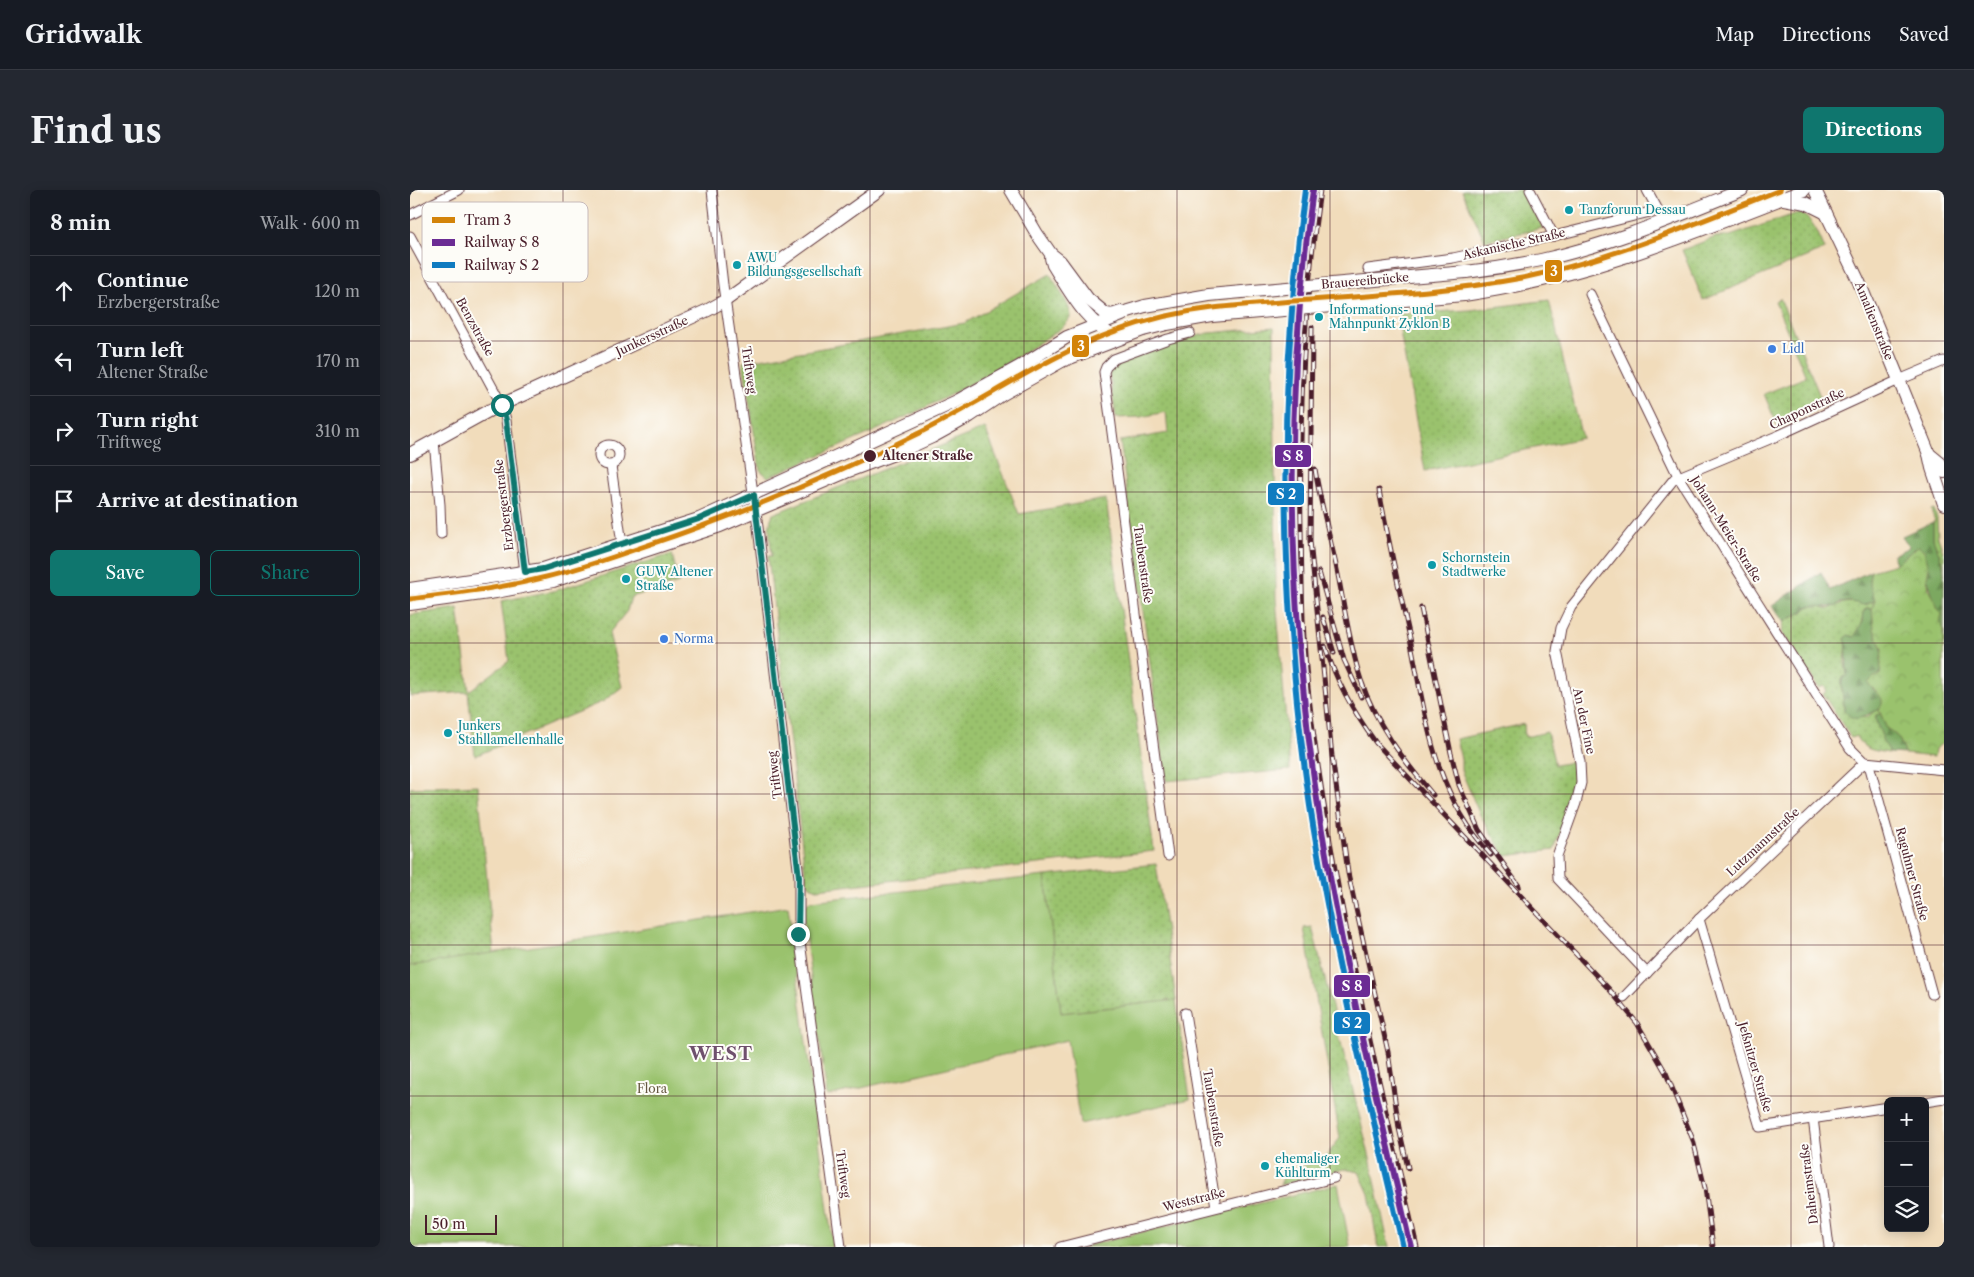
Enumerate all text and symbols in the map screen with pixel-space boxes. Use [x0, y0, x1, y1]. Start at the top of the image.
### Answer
text: Gridwalk [25, 20, 142, 49]
text: Map [1715, 24, 1754, 46]
text: Directions [1782, 24, 1871, 46]
text: Saved [1899, 24, 1949, 46]
button: Directions [1803, 107, 1944, 153]
text: Find us [30, 109, 162, 152]
legend [422, 202, 588, 282]
place label: Tanzforum Dessau [1579, 202, 1686, 217]
marker: Tanzforum Dessau [1563, 204, 1575, 216]
text: 8 min [50, 210, 111, 235]
text: Tram 3 [464, 211, 511, 229]
text: Walk · 600 m [260, 213, 360, 233]
street label: Askanische Straße [1460, 224, 1567, 263]
text: Railway S 8 [464, 233, 540, 251]
place label: AWU Bildungsgesellschaft [746, 250, 863, 279]
text: Railway S 2 [464, 256, 539, 274]
marker: AWU Bildungsgesellschaft [731, 259, 743, 271]
line badge: 3 [1544, 259, 1563, 283]
text: 3 [1550, 262, 1558, 280]
text: Continue [97, 269, 189, 292]
street label: Brauereibrücke [1320, 269, 1410, 292]
icon: ahead [50, 277, 78, 305]
street label: Amalienstraße [1851, 278, 1897, 363]
text: 120 m [315, 281, 360, 301]
text: Erzbergerstraße [97, 292, 220, 312]
street label: Benzstraße [453, 295, 498, 359]
place label: Informations- und Mahnpunkt Zyklon B [1329, 302, 1450, 331]
marker: Informations- und Mahnpunkt Zyklon B [1313, 311, 1325, 323]
street label: Junkersstraße [611, 312, 691, 360]
line badge: 3 [1071, 334, 1090, 358]
text: 3 [1077, 337, 1085, 355]
text: Turn left [97, 339, 184, 362]
place label: Lidl [1782, 341, 1805, 356]
marker: Lidl [1766, 343, 1778, 355]
street label: Triftweg [739, 345, 760, 395]
icon: left [50, 347, 78, 375]
text: 170 m [316, 351, 360, 371]
text: Altener Straße [97, 362, 208, 382]
street label: Chaponstraße [1767, 384, 1847, 432]
route start [491, 394, 514, 417]
text: Turn right [97, 409, 198, 432]
icon: right [50, 417, 78, 445]
text: 310 m [315, 421, 360, 441]
text: Triftweg [97, 432, 161, 452]
line badge: S 8 [1274, 444, 1312, 468]
text: S 8 [1282, 447, 1304, 465]
marker: Altener Straße [862, 448, 878, 464]
place label: Altener Straße [881, 448, 973, 463]
street label: Erzbergerstraße [490, 458, 517, 552]
street label: Johann-Meier-Straße [1687, 471, 1765, 585]
line badge: S 2 [1267, 482, 1305, 506]
text: S 2 [1276, 485, 1296, 503]
icon: arrive [50, 487, 78, 515]
text: Arrive at destination [97, 489, 298, 512]
street label: Taubenstraße [1131, 524, 1156, 604]
button: Save [50, 550, 200, 596]
button: Share [210, 550, 360, 596]
place label: Schornstein Stadtwerke [1442, 550, 1511, 579]
marker: Schornstein Stadtwerke [1426, 559, 1438, 571]
place label: GUW Altener Straße [636, 564, 713, 593]
marker: GUW Altener Straße [620, 573, 632, 585]
place label: Norma [674, 631, 714, 646]
marker: Norma [658, 633, 670, 645]
street label: An der Fine [1570, 685, 1599, 756]
place label: Junkers Stahllamellenhalle [456, 718, 564, 747]
marker: Junkers Stahllamellenhalle [442, 727, 454, 739]
street label: Triftweg [764, 750, 785, 800]
street label: Lutzmannstraße [1723, 804, 1802, 879]
street label: Raguhner Straße [1893, 825, 1932, 923]
route end [787, 923, 810, 946]
line badge: S 8 [1333, 974, 1371, 998]
text: S 8 [1341, 977, 1363, 995]
line badge: S 2 [1333, 1011, 1371, 1035]
text: S 2 [1342, 1014, 1362, 1032]
street label: Jeßnitzer Straße [1735, 1018, 1776, 1114]
district label: WEST [688, 1043, 753, 1065]
street label: Taubenstraße [1200, 1068, 1227, 1148]
park label: Flora [637, 1081, 668, 1096]
map controls [1884, 1097, 1929, 1232]
button: + [1884, 1097, 1929, 1142]
button: − [1884, 1142, 1929, 1187]
street label: Daheimstraße [1796, 1143, 1821, 1225]
street label: Triftweg [833, 1149, 854, 1199]
place label: ehemaliger Kühlturm [1275, 1151, 1339, 1180]
marker: ehemaliger Kühlturm [1259, 1160, 1271, 1172]
street label: Weststraße [1160, 1184, 1227, 1215]
button: layers [1884, 1187, 1929, 1232]
scale bar [425, 1212, 498, 1235]
text: 50 m [432, 1215, 465, 1233]

